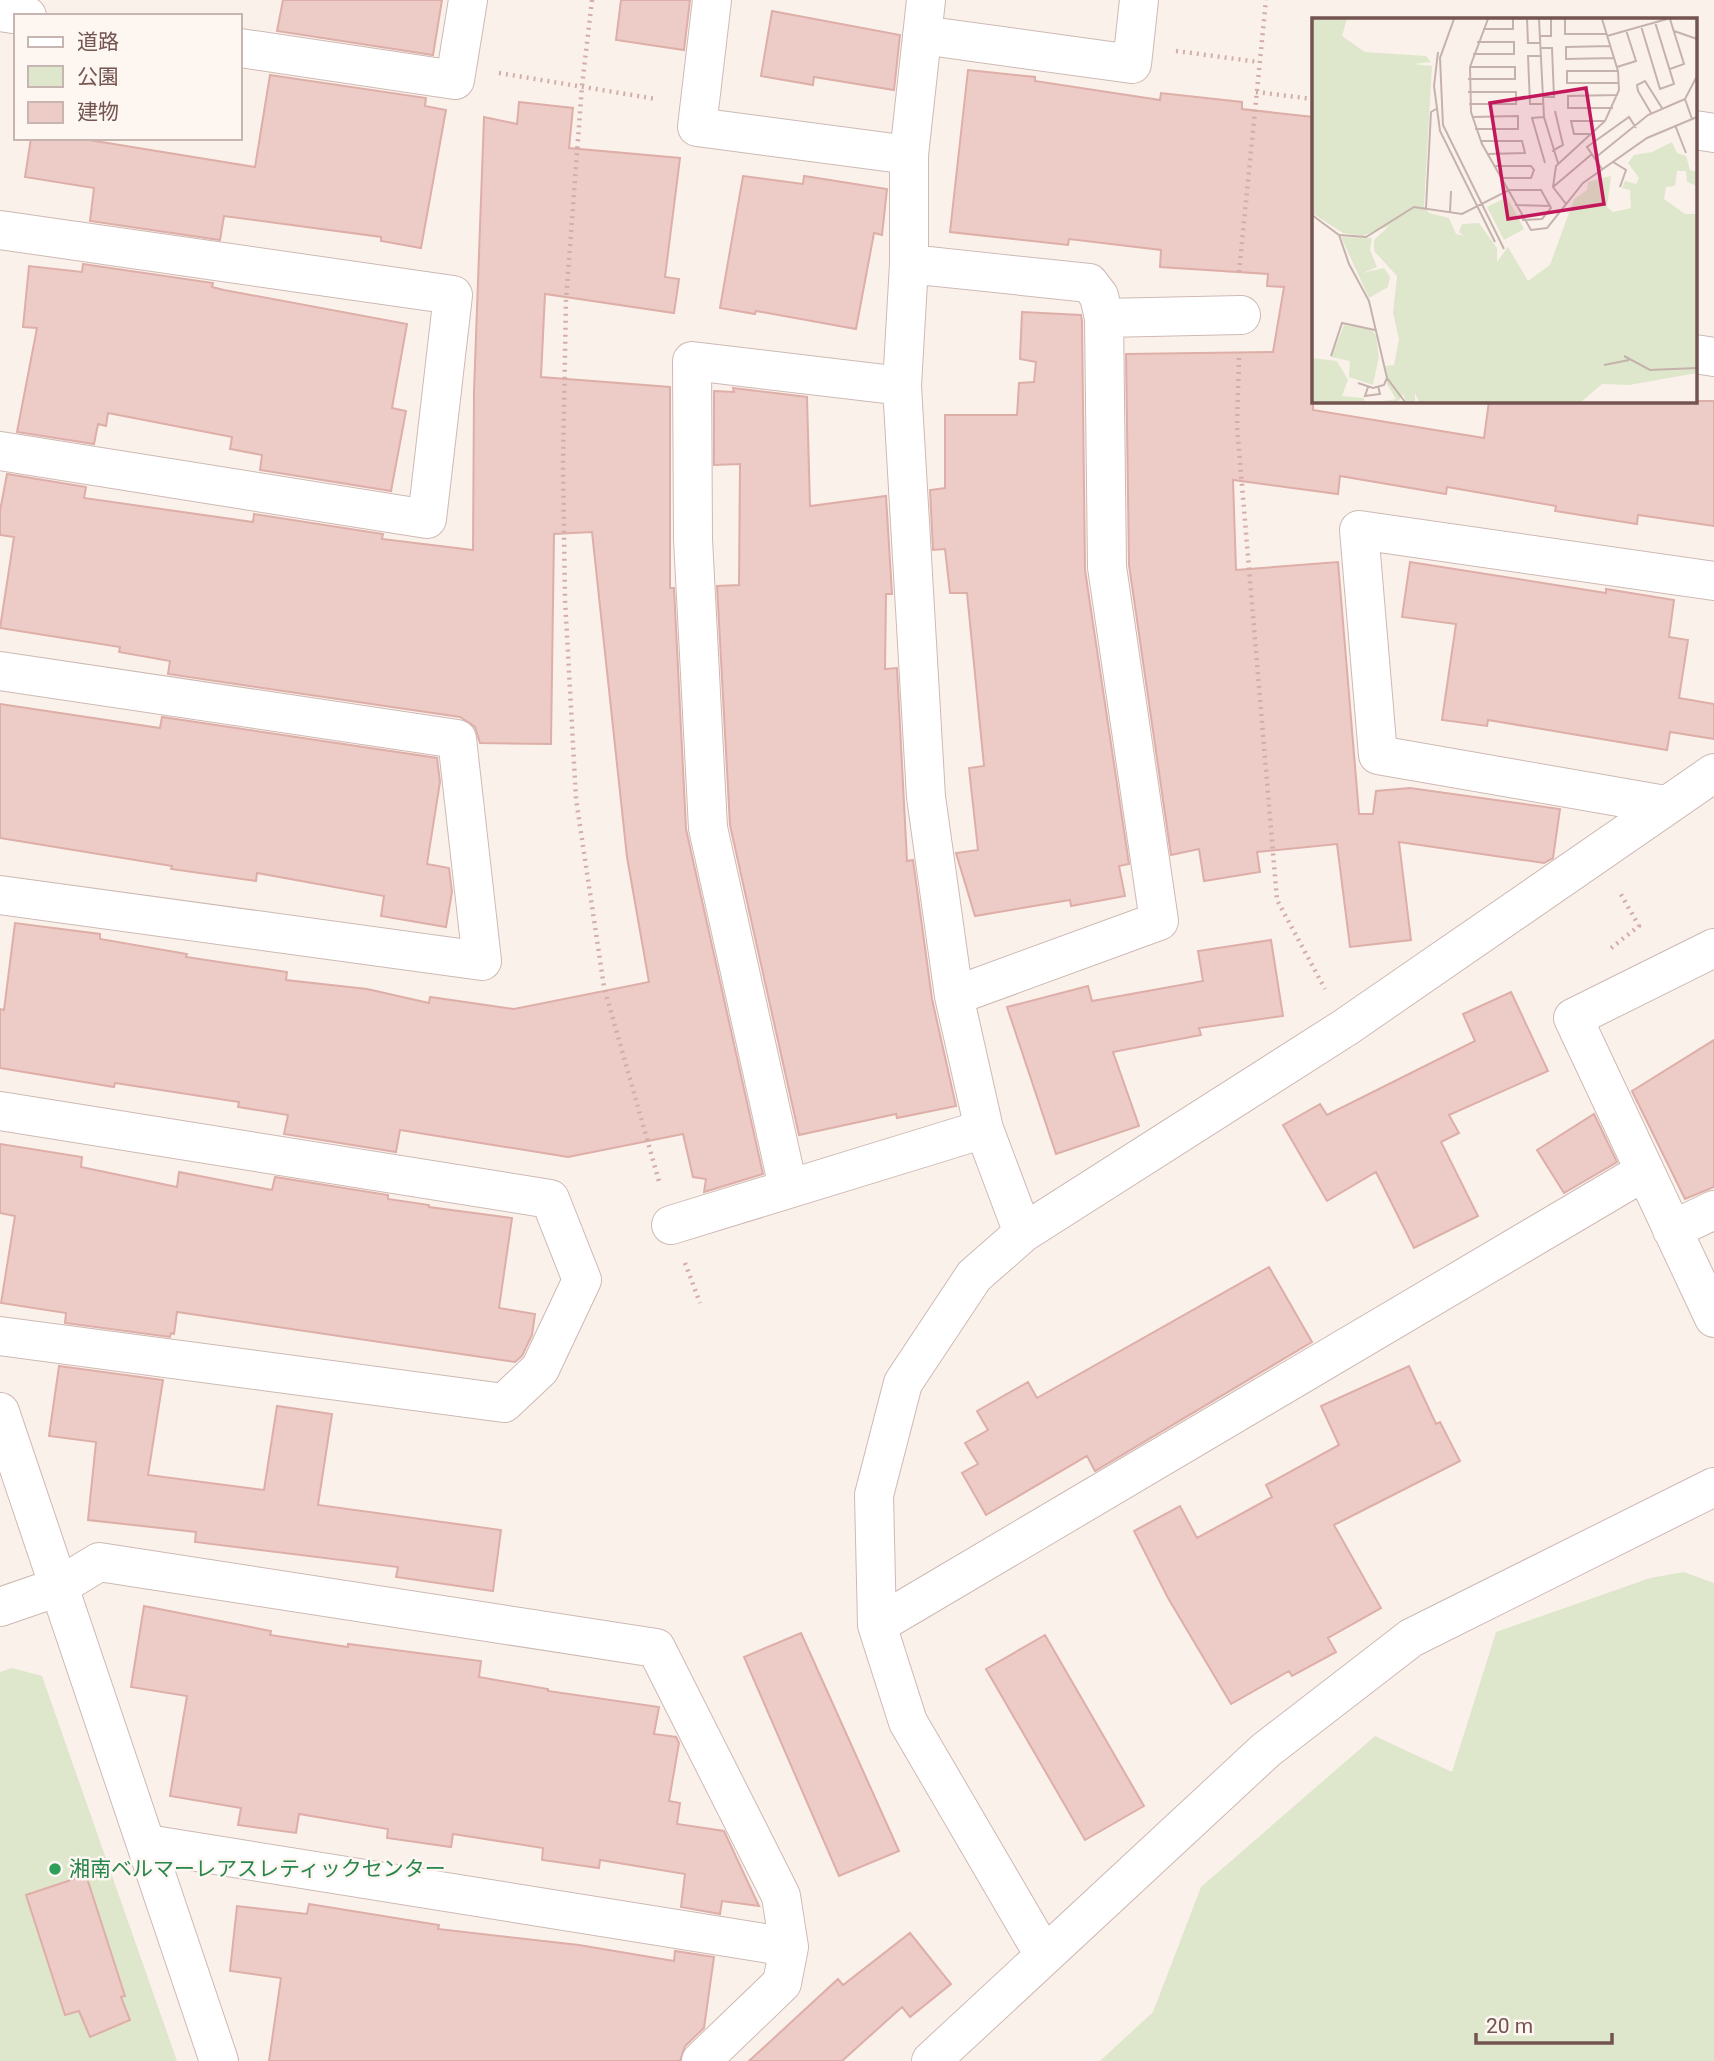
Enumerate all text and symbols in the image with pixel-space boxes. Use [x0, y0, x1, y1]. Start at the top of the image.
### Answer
legend [14, 14, 242, 140]
inset map [1312, 18, 1696, 402]
text: 道路 [77, 30, 119, 54]
text: 公園 [77, 65, 119, 89]
text: 建物 [77, 100, 119, 124]
place label: 湘南ベルマーレアスレティックセンター [69, 1857, 446, 1881]
marker: 湘南ベルマーレアスレティックセンター [47, 1861, 63, 1877]
scale bar [1476, 2002, 1612, 2046]
text: 20 m [1486, 2014, 1533, 2038]

